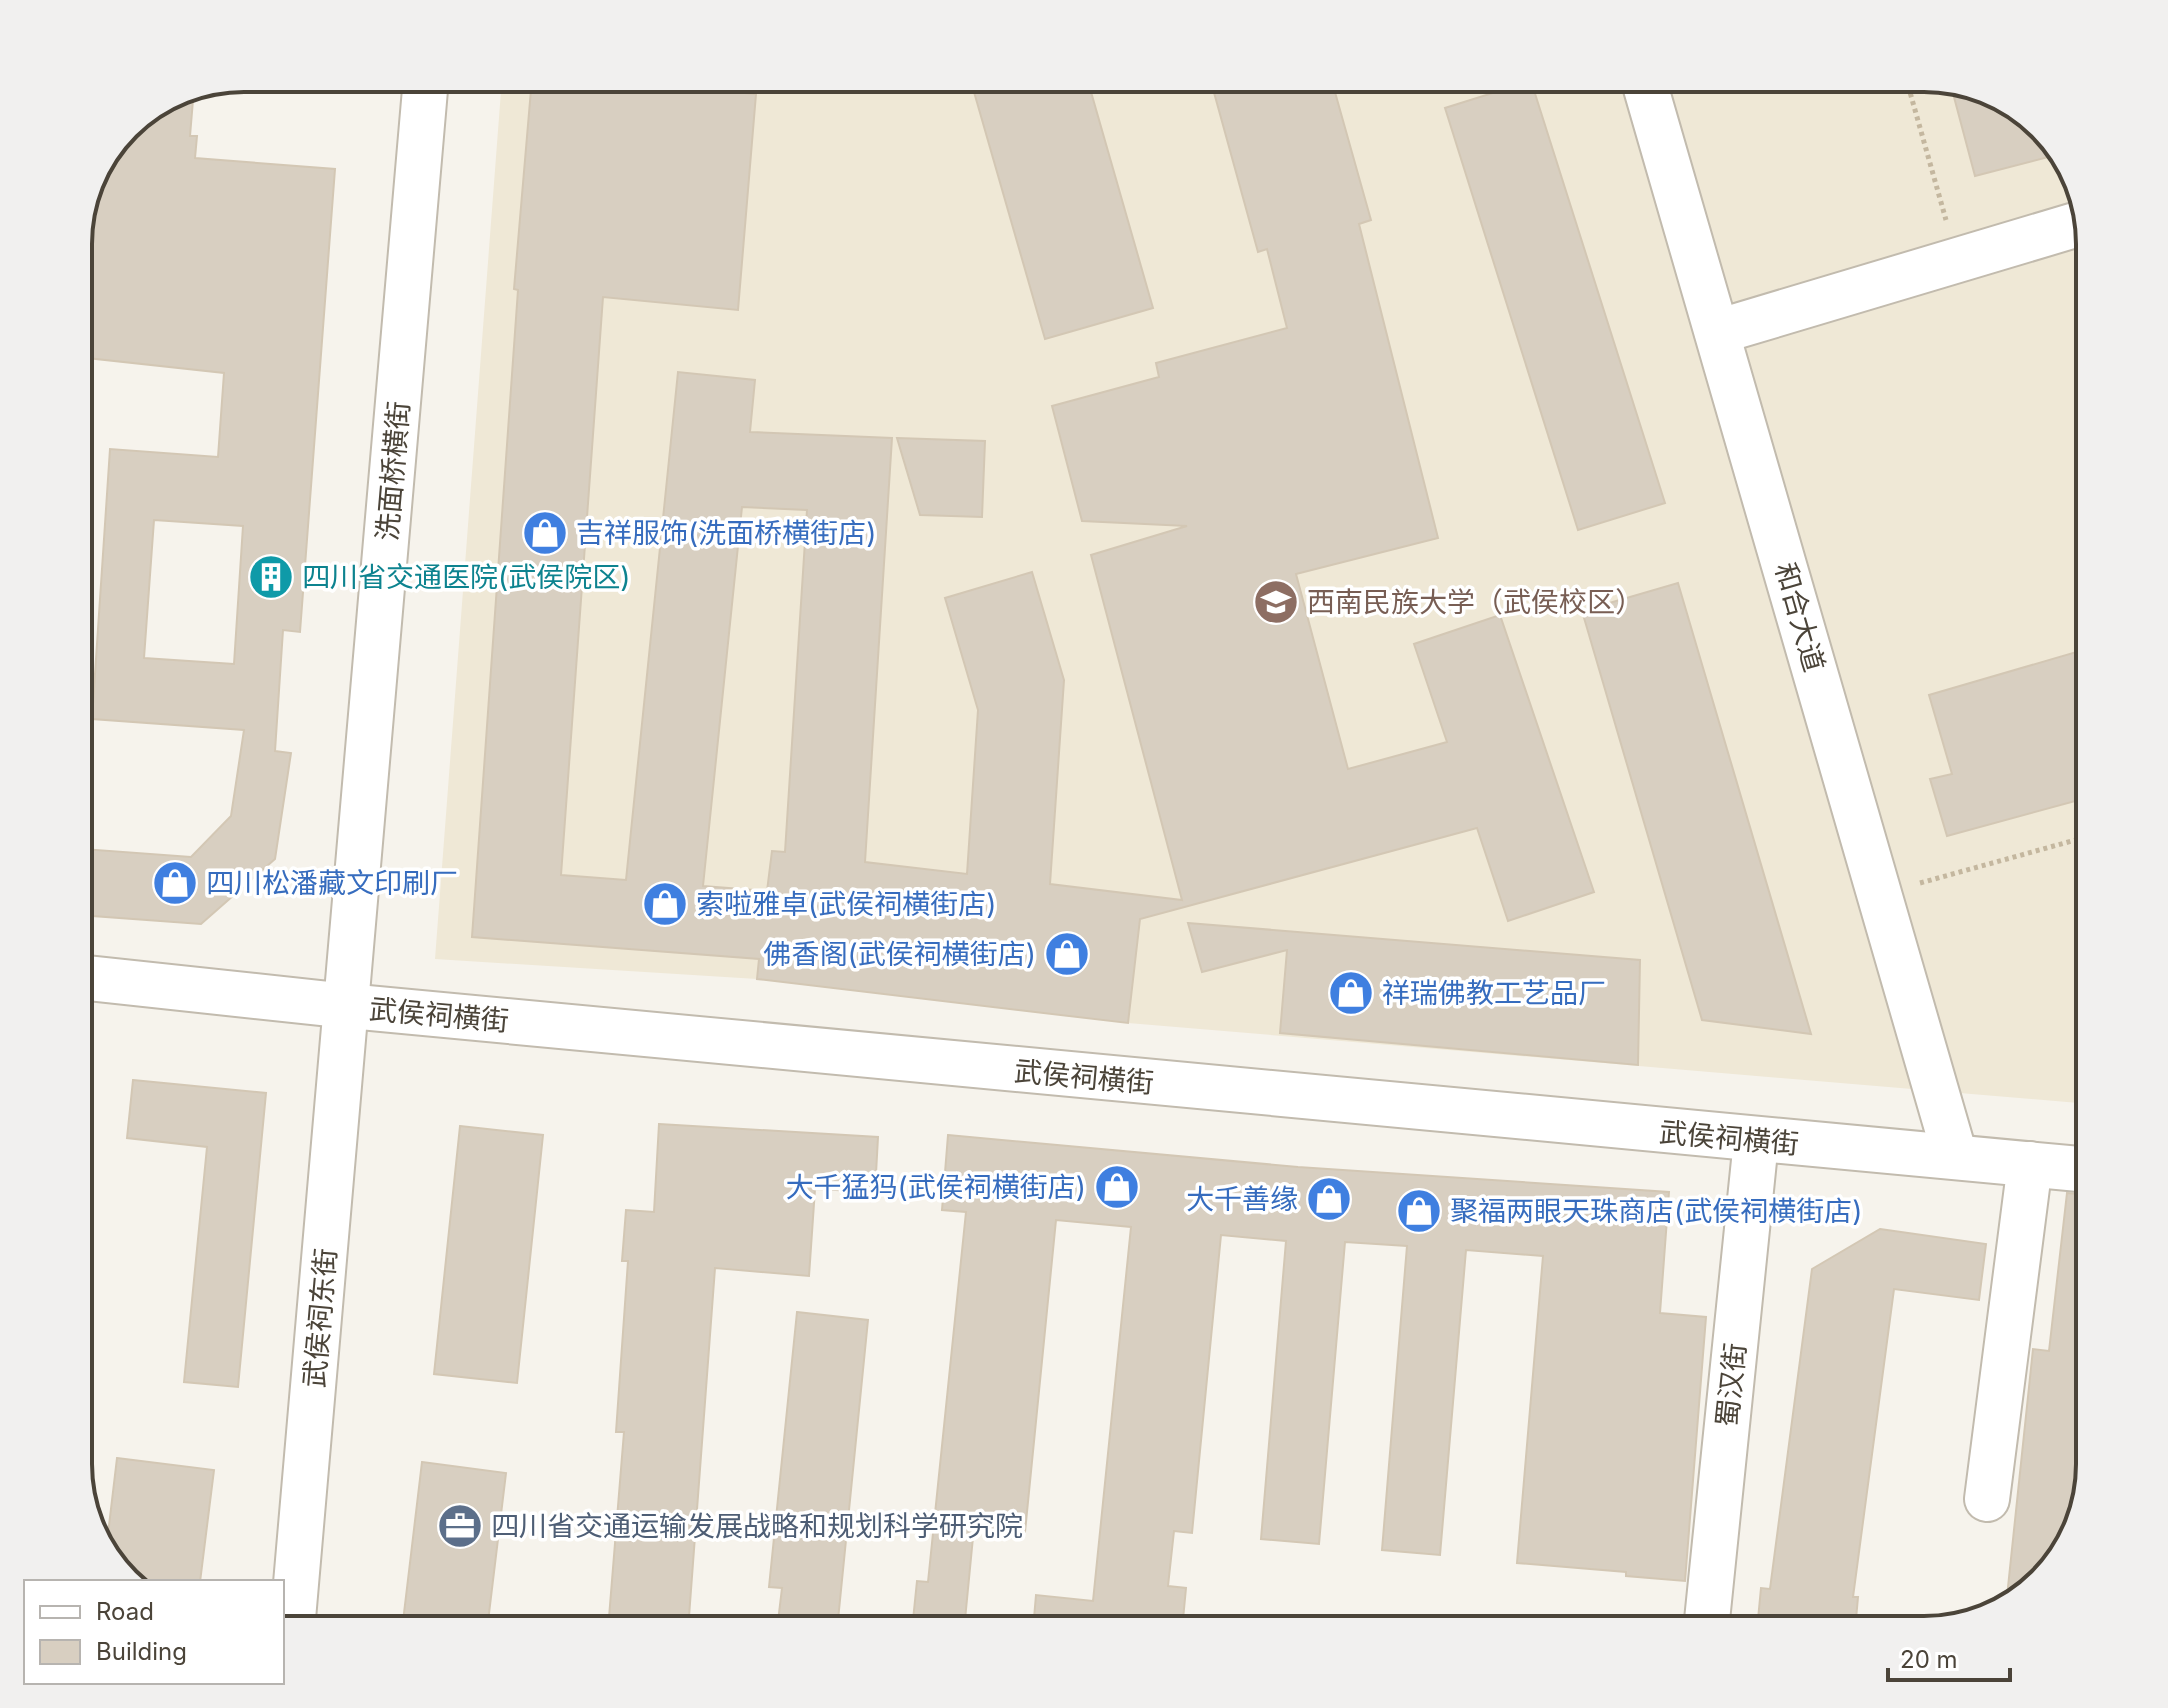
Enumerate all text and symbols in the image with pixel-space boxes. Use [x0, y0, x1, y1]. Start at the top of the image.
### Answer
street label: 洗面桥横街 [370, 400, 416, 542]
shop icon: 吉祥服饰(洗面桥横街店) [521, 509, 569, 557]
place label: 吉祥服饰(洗面桥横街店) [576, 516, 876, 550]
building icon: 四川省交通医院(武侯院区) [247, 553, 295, 601]
street label: 和合大道 [1768, 558, 1832, 676]
place label: 四川省交通医院(武侯院区) [302, 560, 630, 594]
school or university icon: 西南民族大学（武侯校区） [1252, 578, 1300, 626]
place label: 西南民族大学（武侯校区） [1307, 585, 1643, 619]
shop icon: 四川松潘藏文印刷厂 [151, 859, 199, 907]
place label: 四川松潘藏文印刷厂 [206, 866, 458, 900]
shop icon: 索啦雅卓(武侯祠横街店) [641, 880, 689, 928]
place label: 索啦雅卓(武侯祠横街店) [696, 887, 996, 921]
shop icon: 佛香阁(武侯祠横街店) [1043, 930, 1091, 978]
place label: 佛香阁(武侯祠横街店) [764, 937, 1036, 971]
shop icon: 祥瑞佛教工艺品厂 [1327, 969, 1375, 1017]
place label: 祥瑞佛教工艺品厂 [1382, 976, 1606, 1010]
street label: 武侯祠横街 [368, 992, 510, 1038]
street label: 武侯祠横街 [1013, 1054, 1155, 1100]
street label: 武侯祠横街 [1658, 1115, 1800, 1161]
shop icon: 大千猛犸(武侯祠横街店) [1093, 1163, 1141, 1211]
place label: 大千猛犸(武侯祠横街店) [786, 1170, 1086, 1204]
shop icon: 大千善缘 [1305, 1175, 1353, 1223]
place label: 大千善缘 [1186, 1182, 1298, 1216]
shop icon: 聚福两眼天珠商店(武侯祠横街店) [1395, 1187, 1443, 1235]
place label: 聚福两眼天珠商店(武侯祠横街店) [1450, 1194, 1862, 1228]
street label: 武侯祠东街 [297, 1247, 343, 1389]
street label: 蜀汉街 [1710, 1341, 1752, 1429]
office icon: 四川省交通运输发展战略和规划科学研究院 [436, 1502, 484, 1550]
place label: 四川省交通运输发展战略和规划科学研究院 [491, 1509, 1023, 1543]
legend [24, 1580, 284, 1684]
text: Road [96, 1597, 154, 1626]
scale bar [1888, 1632, 2010, 1682]
text: Building [96, 1637, 187, 1666]
text: 20 m [1900, 1645, 1958, 1674]

